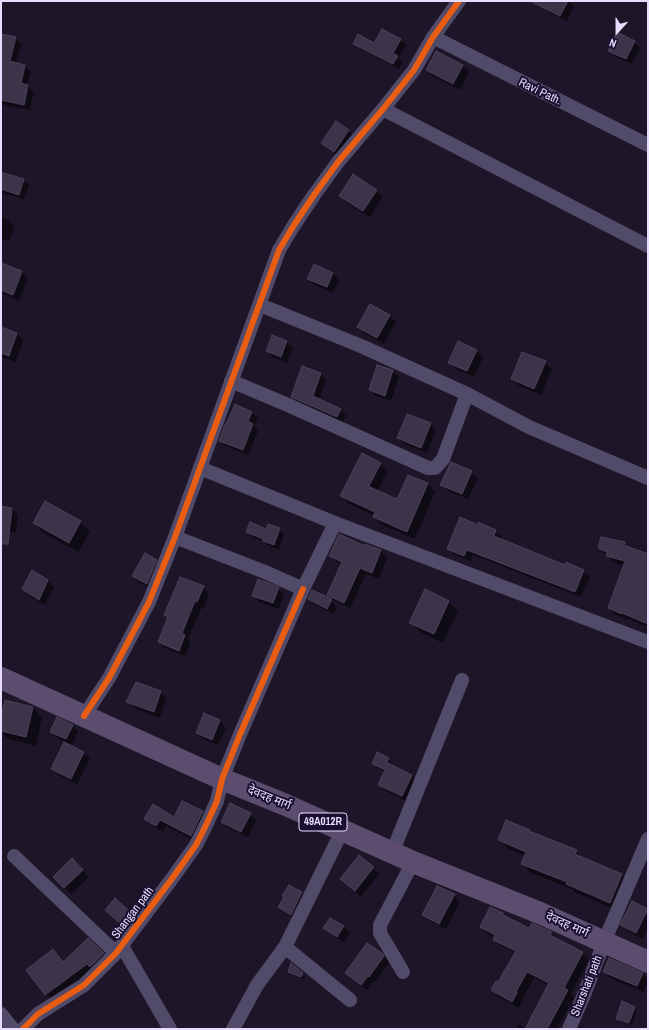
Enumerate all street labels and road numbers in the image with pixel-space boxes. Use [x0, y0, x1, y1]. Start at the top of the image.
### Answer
street label: Ravi Path. [516, 75, 564, 109]
street label: देवदह मार्ग [245, 783, 293, 813]
road number: 49A012R [299, 813, 347, 831]
street label: Shangan path [109, 884, 157, 942]
street label: देवदह मार्ग [543, 909, 591, 941]
street label: Sharshati path [568, 954, 606, 1018]

